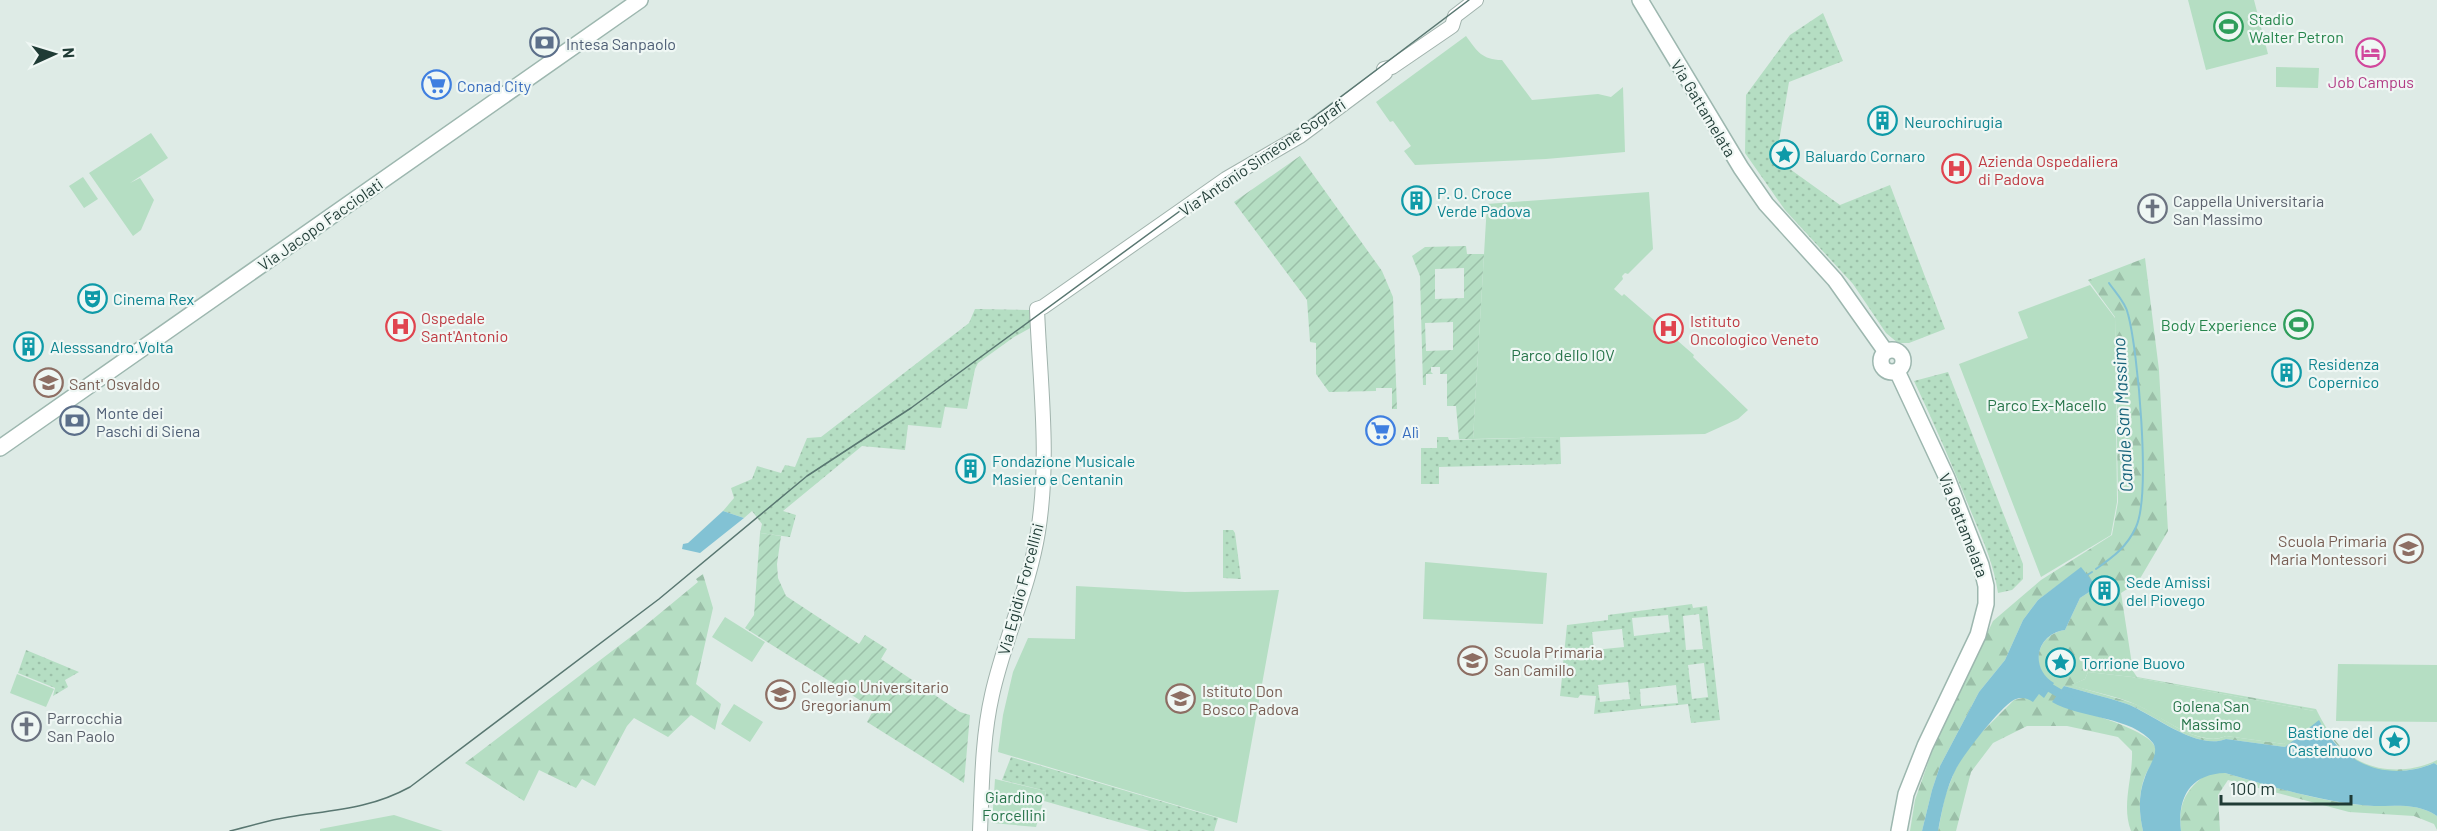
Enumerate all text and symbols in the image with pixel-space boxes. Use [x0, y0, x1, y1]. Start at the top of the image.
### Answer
place label: Stadio Walter Petron [2249, 9, 2344, 46]
sports icon: Stadio Walter Petron [2212, 11, 2244, 43]
north arrow [24, 24, 84, 84]
bank icon: Intesa Sanpaolo [529, 27, 561, 59]
place label: Intesa Sanpaolo [566, 34, 676, 53]
hotel icon: Job Campus [2355, 37, 2387, 69]
text: N [60, 47, 79, 59]
street label: Via Gattamelata [1668, 56, 1740, 160]
supermarket icon: Conad City [420, 69, 452, 101]
place label: Job Campus [2328, 72, 2414, 91]
place label: Conad City [457, 76, 532, 95]
street label: Via Antonio Simeone Sografi [1175, 94, 1349, 220]
building icon: Neurochirugia [1867, 105, 1899, 137]
place label: Neurochirugia [1904, 112, 2003, 131]
place icon: Baluardo Cornaro [1768, 139, 1800, 171]
place label: Baluardo Cornaro [1805, 146, 1925, 165]
place label: Azienda Ospedaliera di Padova [1978, 151, 2118, 188]
hospital icon: Azienda Ospedaliera di Padova [1941, 153, 1973, 185]
street label: Via Jacopo Facciolati [254, 174, 386, 274]
place label: P. O. Croce Verde Padova [1437, 183, 1531, 220]
building icon: P. O. Croce Verde Padova [1400, 185, 1432, 217]
place label: Cappella Universitaria San Massimo [2173, 191, 2324, 228]
church icon: Cappella Universitaria San Massimo [2136, 193, 2168, 225]
theatre icon: Cinema Rex [76, 282, 108, 314]
place label: Cinema Rex [113, 289, 194, 308]
place label: Ospedale Sant'Antonio [421, 308, 508, 345]
sports icon: Body Experience [2282, 308, 2314, 340]
hospital icon: Ospedale Sant'Antonio [384, 310, 416, 342]
place label: Istituto Oncologico Veneto [1690, 311, 1819, 348]
hospital icon: Istituto Oncologico Veneto [1653, 313, 1685, 345]
place label: Body Experience [2161, 315, 2277, 334]
building icon: Alesssandro.Volta [13, 330, 45, 362]
place label: Alesssandro.Volta [50, 337, 173, 356]
water label: Canale San Massimo [2107, 337, 2137, 493]
park label: Parco dello IOV [1511, 345, 1615, 364]
place label: Residenza Copernico [2308, 354, 2379, 391]
building icon: Residenza Copernico [2271, 356, 2303, 388]
school or university icon: Sant' Osvaldo [32, 367, 64, 399]
place label: Sant' Osvaldo [69, 374, 160, 393]
park label: Parco Ex-Macello [1987, 395, 2107, 414]
place label: Monte dei Paschi di Siena [96, 403, 200, 440]
bank icon: Monte dei Paschi di Siena [59, 405, 91, 437]
supermarket icon: Alì [1365, 415, 1397, 447]
place label: Alì [1402, 422, 1419, 441]
place label: Fondazione Musicale Masiero e Centanin [992, 451, 1135, 488]
building icon: Fondazione Musicale Masiero e Centanin [955, 453, 987, 485]
street label: Via Gattamelata [1935, 470, 1993, 580]
street label: Via Egidio Forcellini [993, 521, 1047, 657]
place label: Scuola Primaria Maria Montessori [2270, 531, 2387, 568]
school or university icon: Scuola Primaria Maria Montessori [2392, 533, 2424, 565]
place label: Sede Amissi del Piovego [2126, 572, 2211, 609]
building icon: Sede Amissi del Piovego [2089, 574, 2121, 606]
place label: Scuola Primaria San Camillo [1494, 642, 1603, 679]
school or university icon: Scuola Primaria San Camillo [1457, 644, 1489, 676]
place icon: Torrione Buovo [2044, 646, 2076, 678]
place label: Torrione Buovo [2081, 653, 2185, 672]
place label: Collegio Universitario Gregorianum [801, 677, 949, 714]
school or university icon: Collegio Universitario Gregorianum [764, 679, 796, 711]
place label: Istituto Don Bosco Padova [1202, 681, 1299, 718]
school or university icon: Istituto Don Bosco Padova [1165, 683, 1197, 715]
park label: Golena San Massimo [2173, 696, 2249, 733]
place label: Parrocchia San Paolo [47, 708, 122, 745]
church icon: Parrocchia San Paolo [10, 710, 42, 742]
place label: Bastione del Castelnuovo [2287, 722, 2373, 759]
place icon: Bastione del Castelnuovo [2378, 724, 2410, 756]
scale bar [2221, 768, 2352, 806]
text: 100 m [2230, 777, 2275, 799]
park label: Giardino Forcellini [982, 787, 1046, 824]

